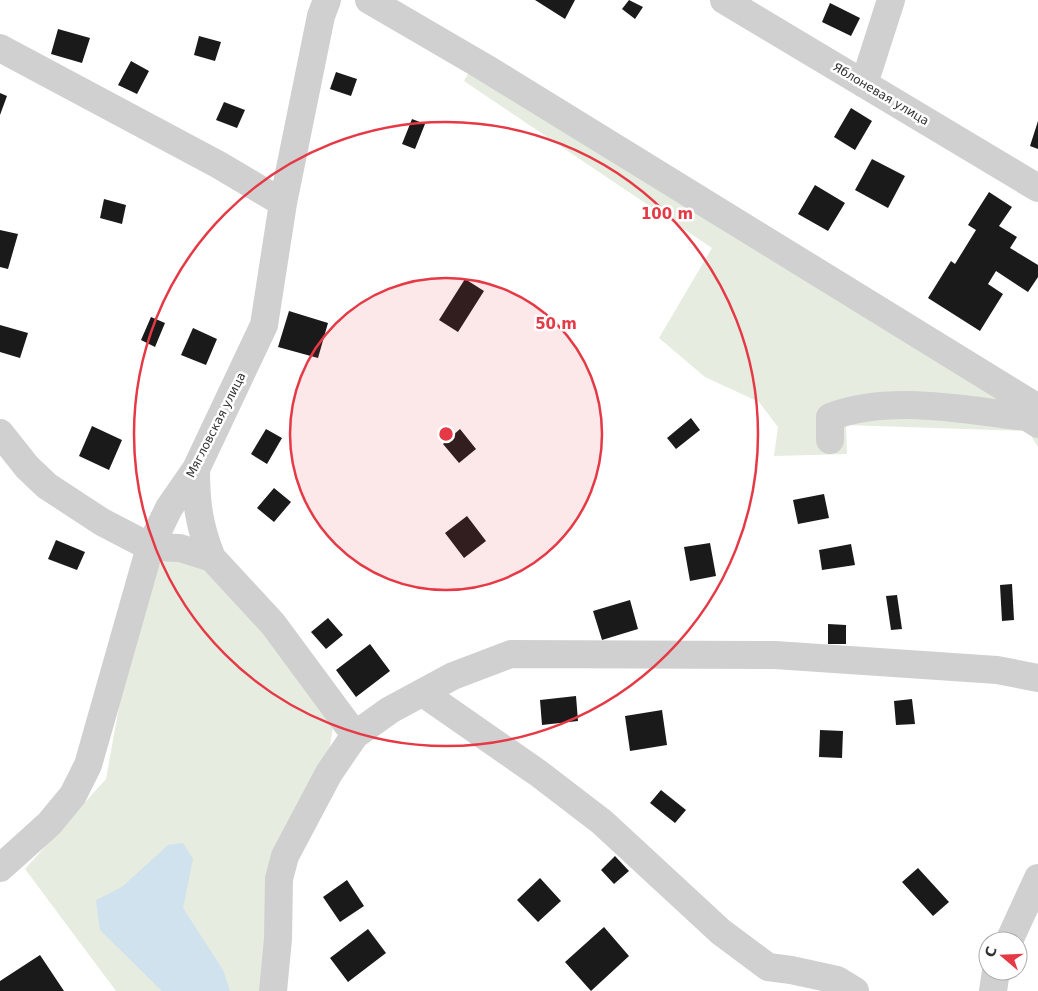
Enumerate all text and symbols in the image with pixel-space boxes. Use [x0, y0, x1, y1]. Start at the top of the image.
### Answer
street label: Яблоневая улица [830, 60, 932, 128]
text: 100 m [641, 205, 693, 223]
text: 50 m [535, 315, 577, 333]
street label: Мягловская улица [183, 370, 249, 480]
centre of rings [437, 425, 455, 443]
north arrow [978, 931, 1028, 981]
text: С [981, 944, 1000, 959]

